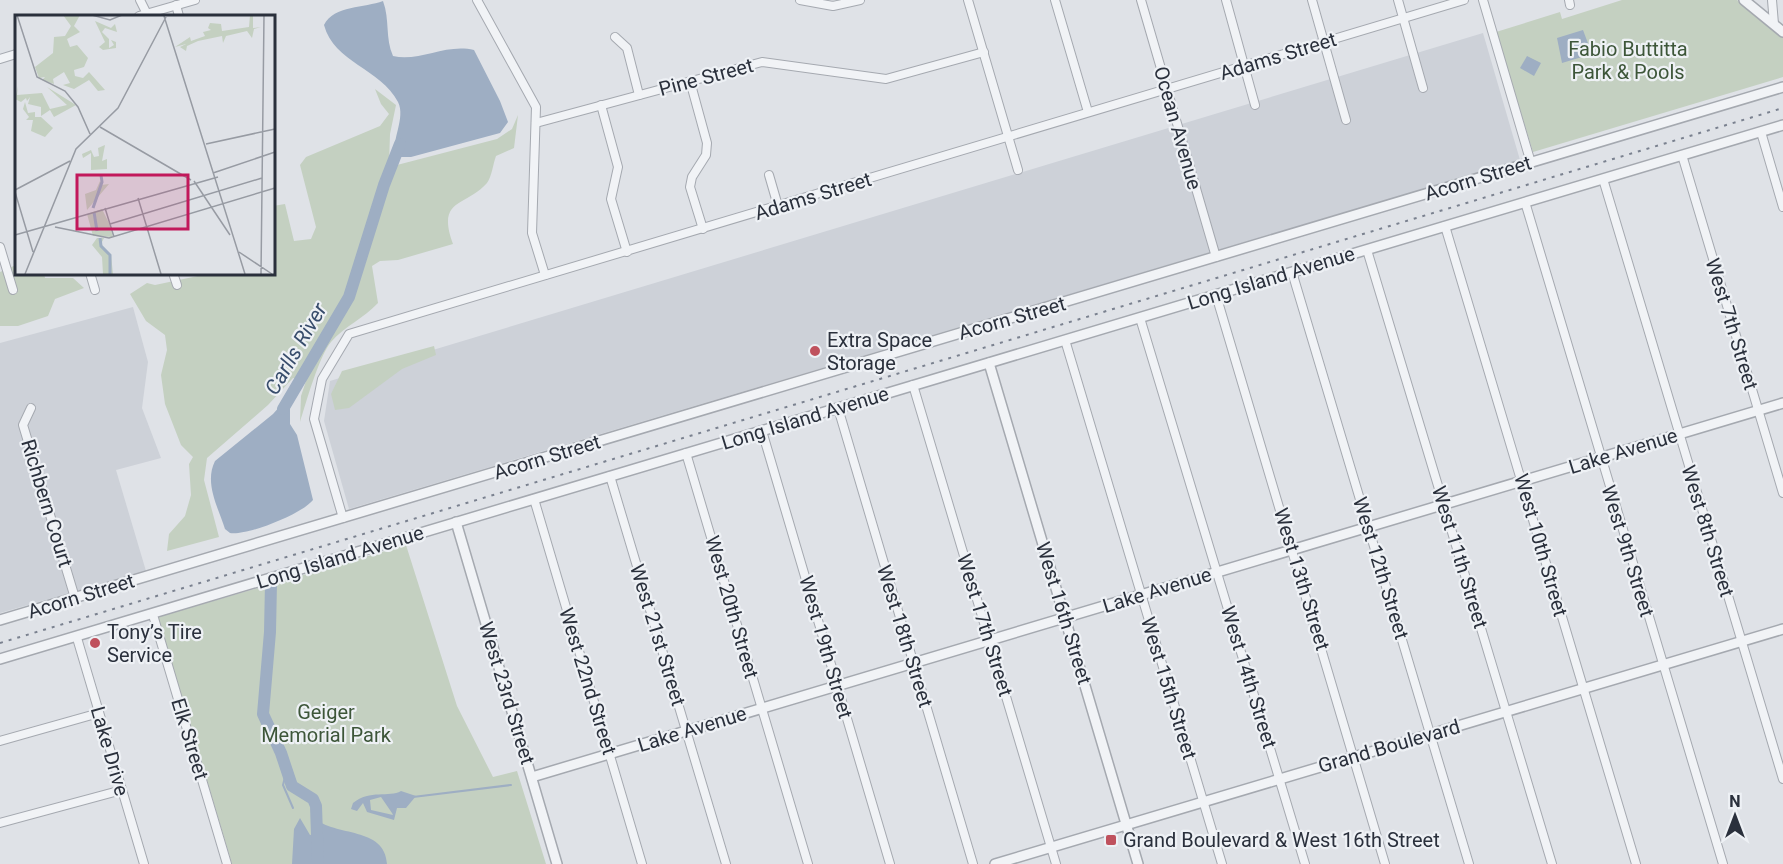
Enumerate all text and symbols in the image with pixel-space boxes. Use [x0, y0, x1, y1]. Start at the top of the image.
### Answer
inset map [15, 15, 274, 274]
street label: Adams Street [1217, 27, 1339, 85]
park label: Fabio Buttitta Park & Pools [1568, 37, 1688, 84]
street label: Pine Street [656, 53, 756, 101]
street label: Ocean Avenue [1149, 64, 1207, 192]
street label: Acorn Street [1422, 150, 1534, 206]
street label: Adams Street [752, 167, 874, 225]
street label: Long Island Avenue [1184, 241, 1358, 315]
street label: West 7th Street [1701, 255, 1763, 393]
street label: Acorn Street [956, 291, 1068, 345]
water label: Carlls River [260, 298, 332, 399]
place label: Extra Space Storage [827, 328, 932, 375]
marker: Extra Space Storage [808, 344, 822, 358]
street label: Long Island Avenue [718, 381, 892, 455]
street label: Lake Avenue [1566, 423, 1680, 479]
street label: Acorn Street [491, 429, 603, 485]
street label: Richbern Court [16, 436, 78, 570]
street label: West 8th Street [1677, 462, 1739, 600]
street label: West 10th Street [1509, 471, 1573, 619]
street label: West 9th Street [1597, 482, 1659, 620]
street label: West 11th Street [1427, 483, 1493, 631]
street label: West 12th Street [1348, 494, 1414, 642]
street label: West 13th Street [1269, 505, 1335, 653]
street label: Long Island Avenue [253, 520, 427, 594]
street label: West 20th Street [700, 533, 764, 681]
street label: West 16th Street [1031, 539, 1097, 687]
street label: West 17th Street [952, 551, 1018, 699]
street label: West 21st Street [625, 561, 691, 709]
street label: West 18th Street [872, 562, 938, 710]
street label: Lake Avenue [1100, 562, 1214, 618]
street label: Acorn Street [25, 568, 137, 624]
street label: West 19th Street [794, 573, 858, 721]
street label: West 14th Street [1216, 603, 1282, 751]
street label: West 22nd Street [554, 605, 622, 757]
street label: West 15th Street [1136, 614, 1202, 762]
street label: West 23rd Street [474, 619, 540, 767]
place label: Tony’s Tire Service [107, 620, 202, 667]
marker: Tony’s Tire Service [88, 636, 102, 650]
street label: Elk Street [166, 695, 214, 783]
park label: Geiger Memorial Park [261, 700, 392, 747]
street label: Lake Avenue [635, 701, 749, 757]
street label: Lake Drive [86, 703, 134, 799]
street label: Grand Boulevard [1315, 714, 1463, 778]
north arrow [1705, 786, 1765, 846]
text: N [1729, 792, 1741, 811]
place label: Grand Boulevard & West 16th Street [1123, 828, 1440, 852]
marker: Grand Boulevard & West 16th Street [1104, 833, 1118, 847]

